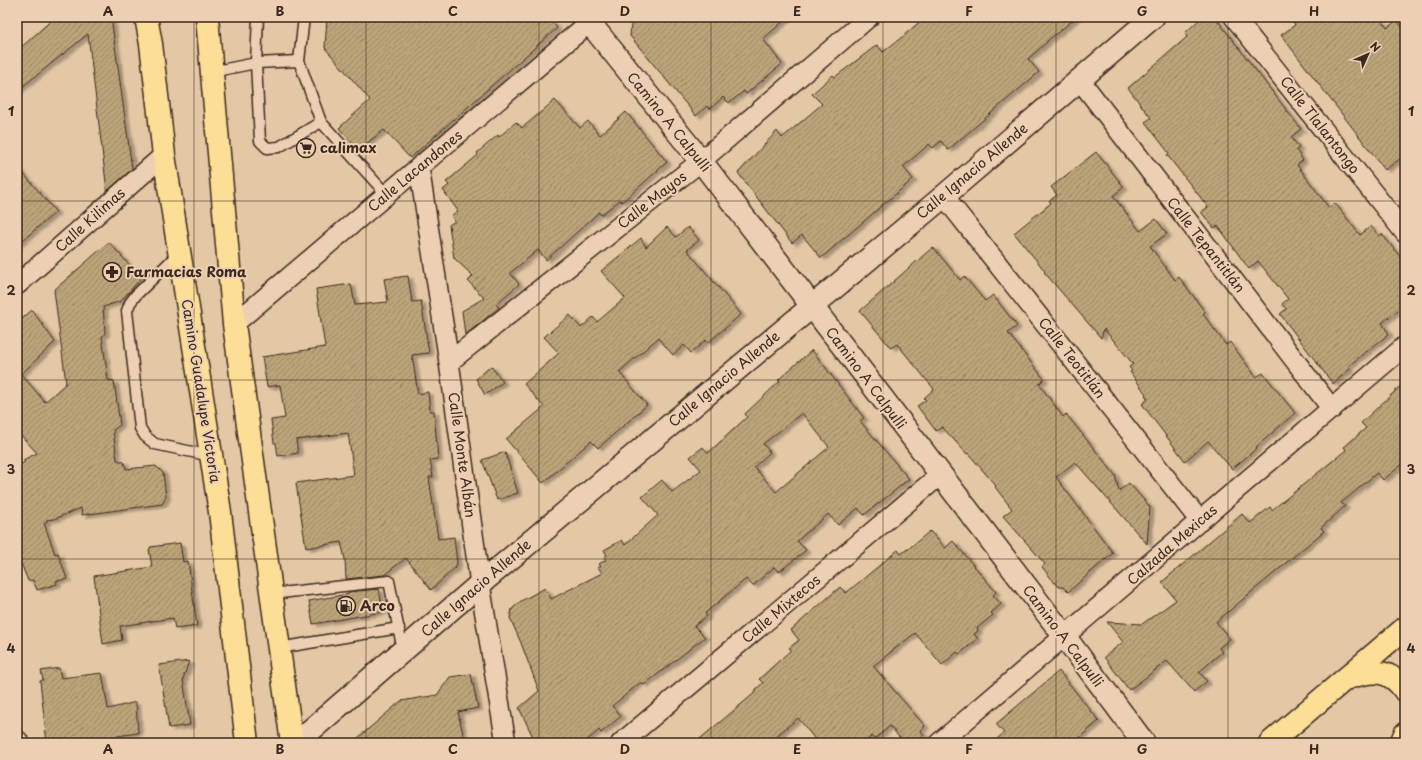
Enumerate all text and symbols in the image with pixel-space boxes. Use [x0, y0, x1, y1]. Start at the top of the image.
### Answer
text: A [103, 1, 113, 20]
text: B [276, 1, 285, 20]
text: C [448, 1, 458, 20]
text: D [620, 1, 630, 20]
text: E [793, 1, 801, 20]
text: F [965, 1, 973, 20]
text: G [1137, 1, 1147, 20]
text: H [1309, 1, 1319, 20]
north arrow [1348, 34, 1388, 74]
text: N [1366, 37, 1385, 56]
street label: Camino A Calpulli [622, 67, 716, 176]
street label: Calle Tlalantongo [1275, 71, 1365, 178]
text: 1 [8, 101, 14, 120]
text: 1 [1408, 101, 1414, 120]
street label: Calle Ignacio Allende [911, 117, 1032, 224]
street label: Calle Lacandones [363, 125, 467, 217]
supermarket icon: calimax [295, 137, 317, 159]
place label: calimax [320, 137, 377, 158]
street label: Calle Mayos [613, 166, 691, 233]
street label: Calle Kilimas [50, 182, 129, 257]
street label: Calle Tepantitlán [1162, 192, 1250, 297]
pharmacy icon: Farmacias Roma [101, 261, 123, 283]
place label: Farmacias Roma [126, 261, 247, 282]
text: 2 [6, 280, 16, 299]
text: 2 [1406, 280, 1416, 299]
street label: Camino Guadalupe Victoria [177, 297, 226, 485]
street label: Calle Teotitlán [1034, 313, 1111, 403]
street label: Camino A Calpulli [821, 322, 912, 433]
street label: Calle Ignacio Allende [663, 325, 784, 432]
street label: Calle Monte Albán [443, 391, 482, 519]
text: 3 [7, 459, 16, 478]
text: 3 [1407, 459, 1416, 478]
street label: Calzada Mexicas [1122, 500, 1221, 590]
street label: Calle Ignacio Allende [416, 534, 536, 641]
street label: Calle Mixtecos [737, 569, 825, 648]
street label: Camino A Calpulli [1018, 580, 1109, 691]
fuel station icon: Arco [335, 595, 357, 617]
place label: Arco [360, 595, 395, 616]
text: 4 [7, 638, 16, 657]
text: 4 [1407, 638, 1416, 657]
text: A [103, 739, 113, 758]
text: B [276, 739, 285, 758]
text: C [448, 739, 458, 758]
text: D [620, 739, 630, 758]
text: E [793, 739, 801, 758]
text: F [965, 739, 973, 758]
text: G [1137, 739, 1147, 758]
text: H [1309, 739, 1319, 758]

